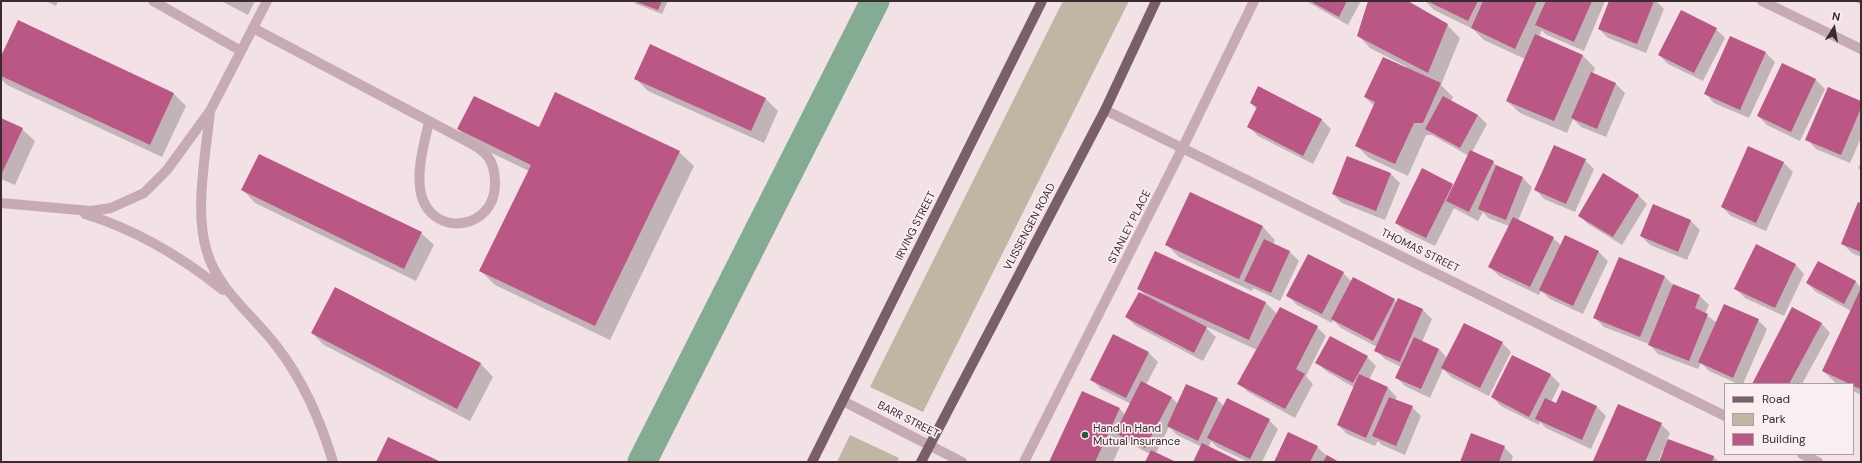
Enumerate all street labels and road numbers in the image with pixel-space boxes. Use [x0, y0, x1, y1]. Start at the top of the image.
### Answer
street label: VLISSENGEN ROAD [1001, 181, 1059, 273]
street label: STANLEY PLACE [1106, 188, 1154, 266]
street label: IRVING STREET [893, 190, 939, 262]
street label: THOMAS STREET [1379, 226, 1461, 276]
street label: BARR STREET [875, 399, 941, 441]

